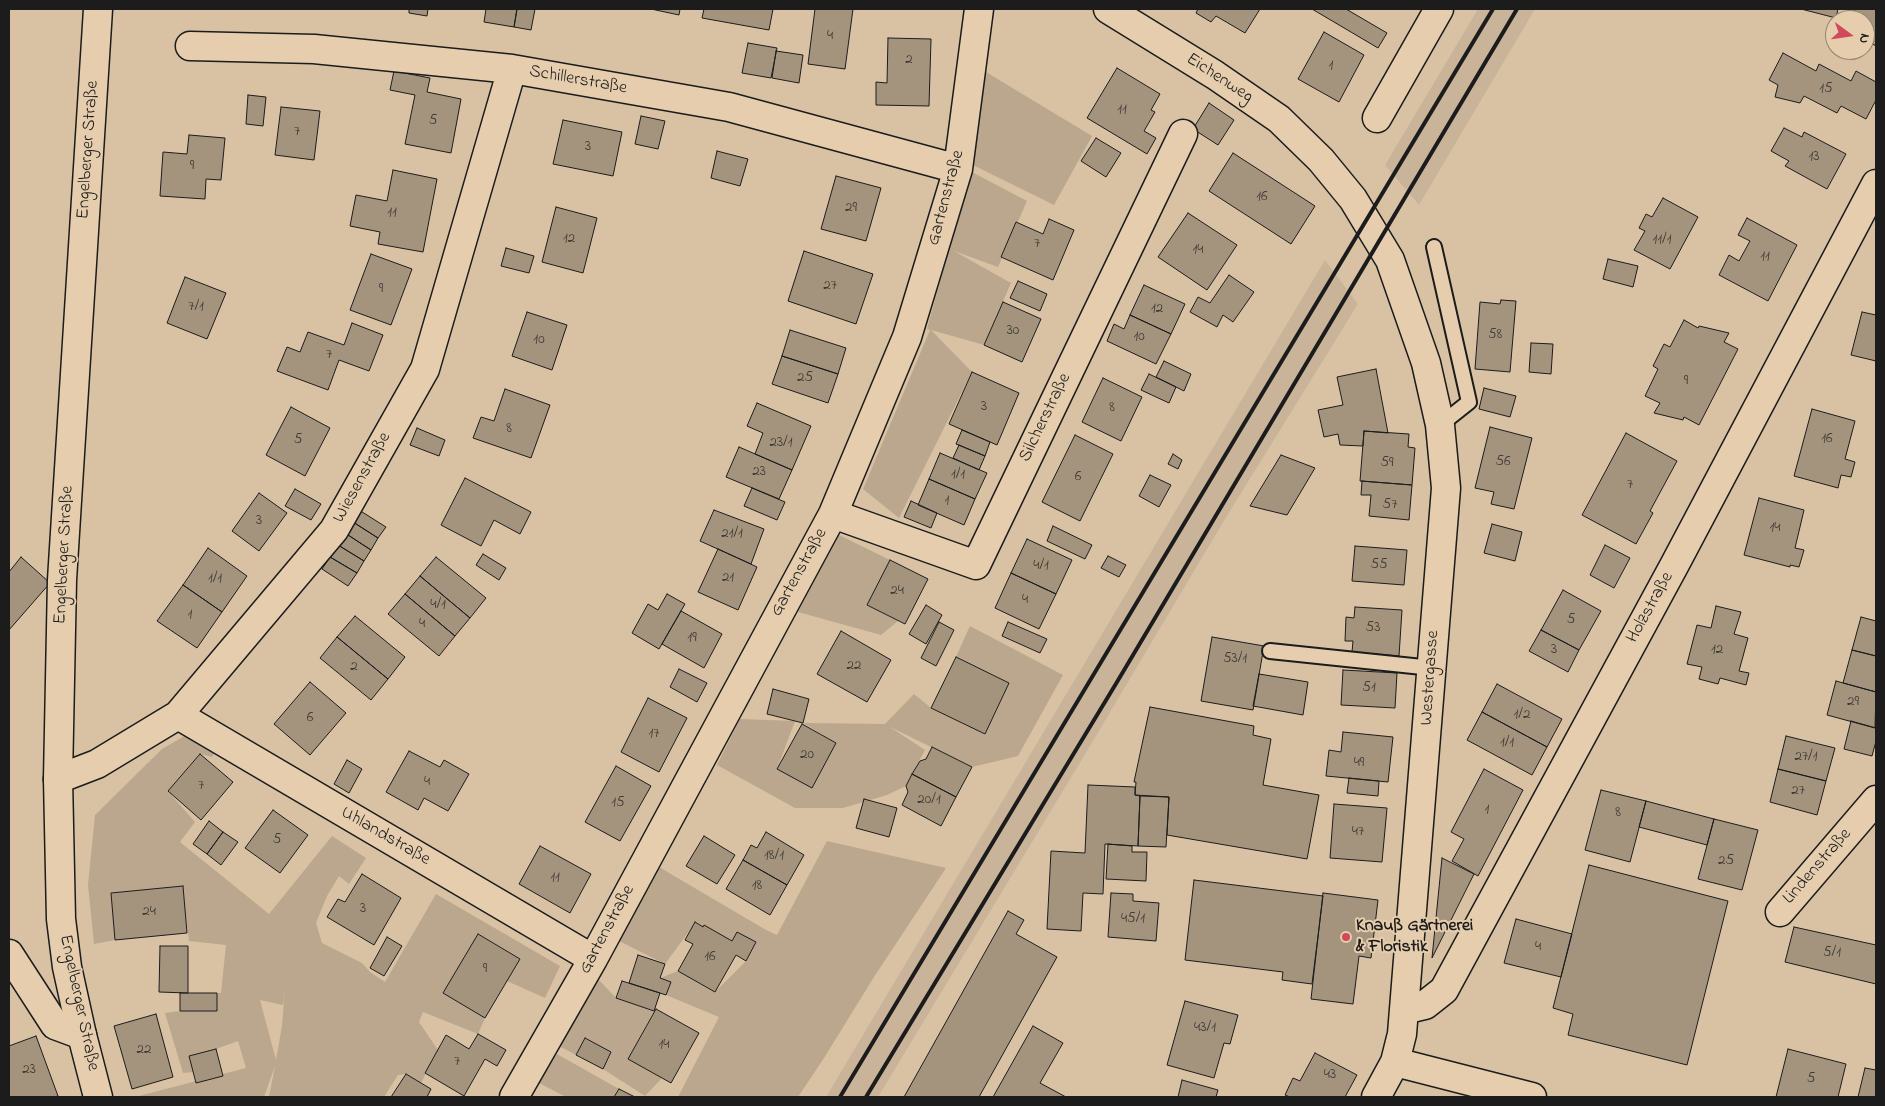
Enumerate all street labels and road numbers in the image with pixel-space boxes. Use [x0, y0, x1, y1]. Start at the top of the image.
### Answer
street label: Eichenweg [1181, 49, 1257, 109]
street label: Schillerstraße [527, 62, 629, 100]
street label: Engelberger Straße [73, 80, 105, 220]
street label: Gartenstraße [924, 148, 970, 248]
street label: Silcherstraße [1015, 370, 1077, 466]
street label: Wiesenstraße [329, 429, 397, 527]
street label: Engelberger Straße [51, 485, 79, 625]
street label: Gartenstraße [767, 525, 833, 621]
street label: Holzstraße [1623, 569, 1679, 647]
street label: Westergasse [1417, 630, 1445, 726]
street label: Uhlandstraße [336, 803, 434, 871]
street label: Lindenstraße [1779, 825, 1857, 909]
street label: Gartenstraße [576, 882, 640, 978]
street label: Engelberger Straße [53, 933, 103, 1073]

